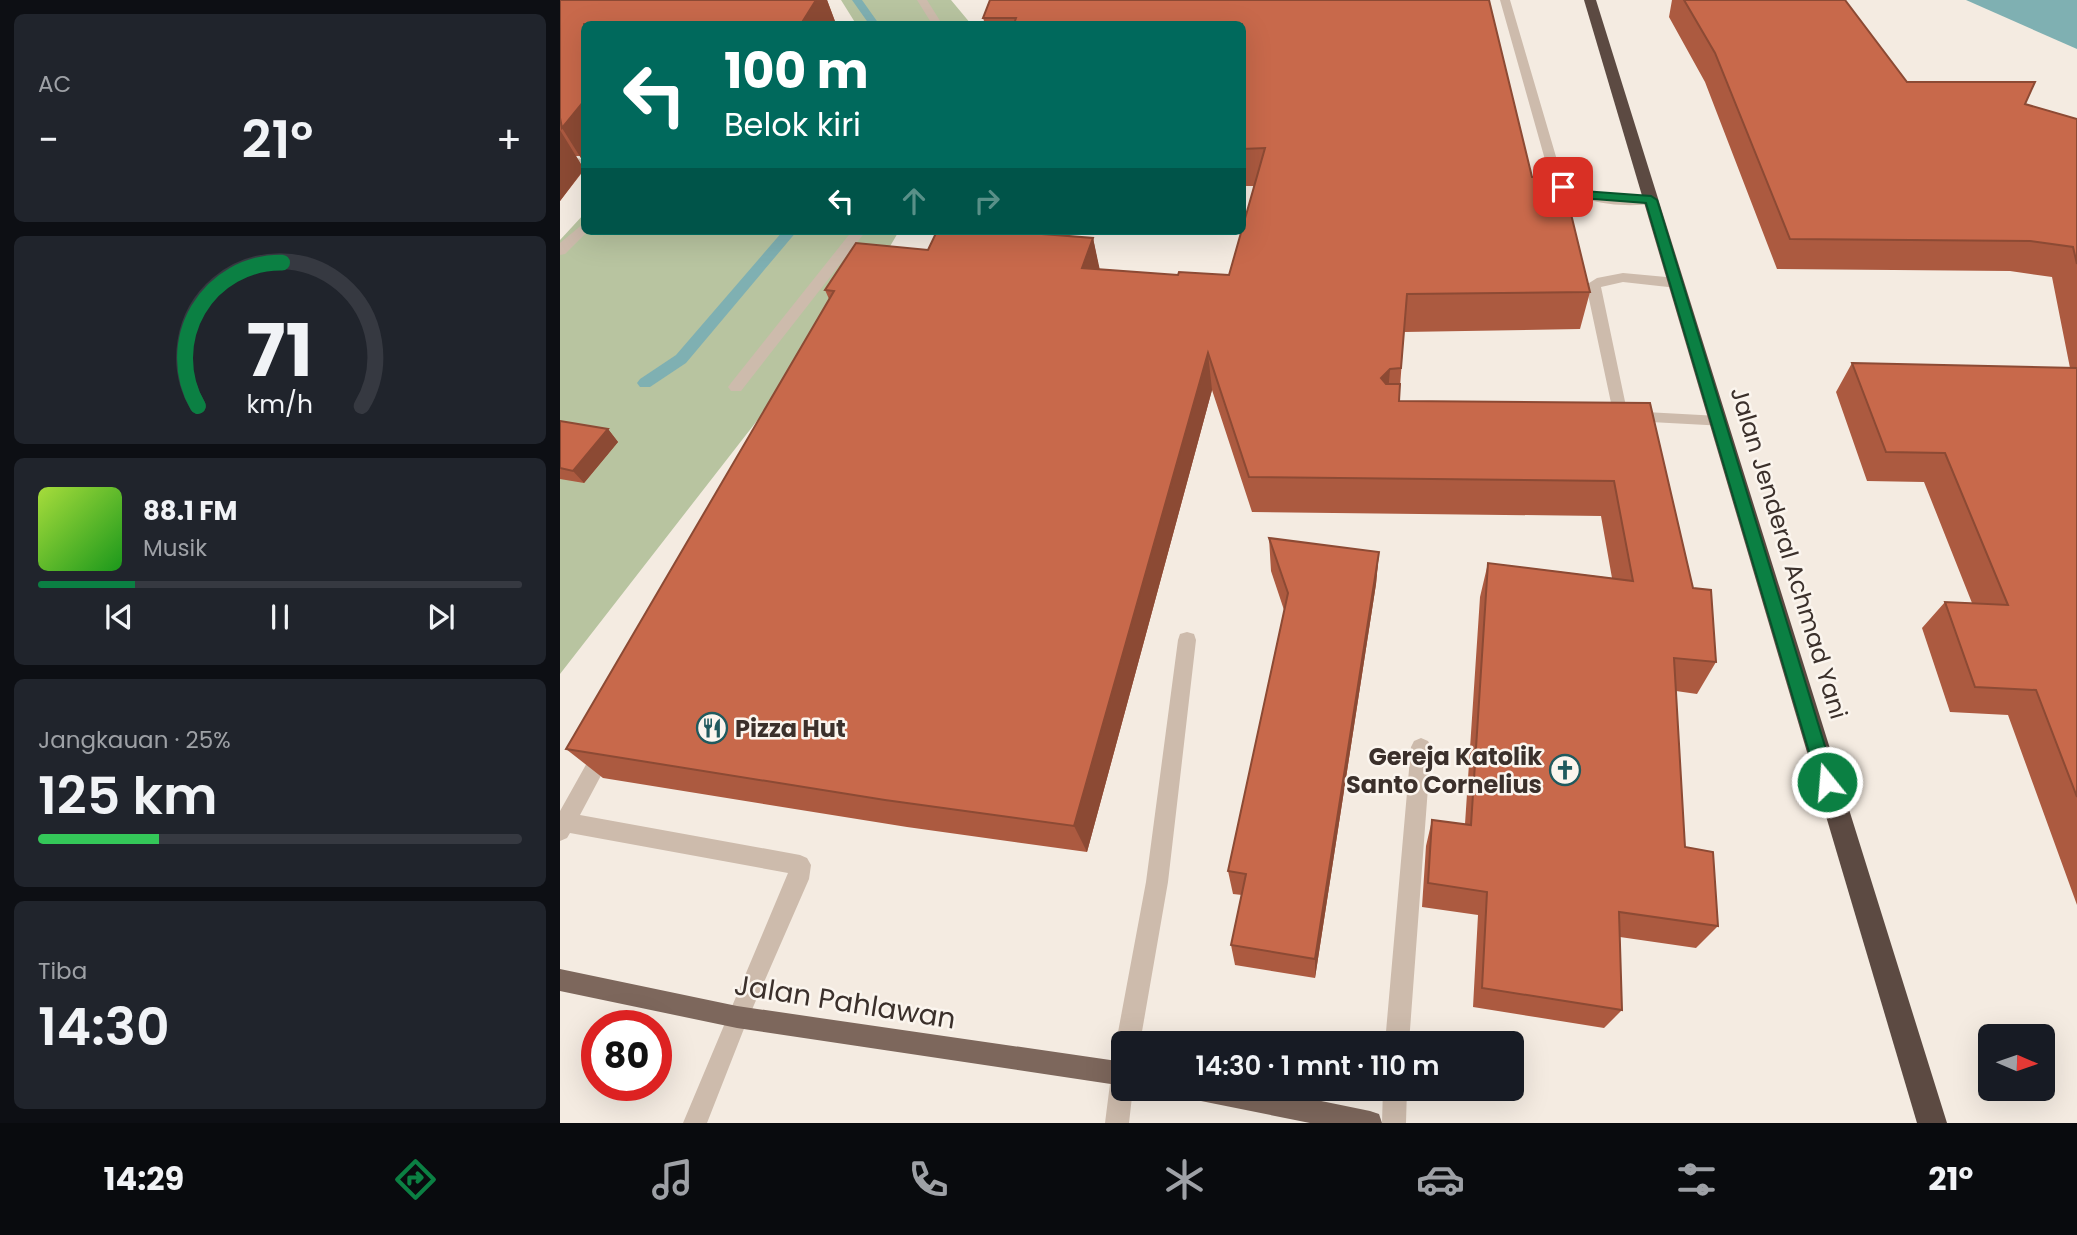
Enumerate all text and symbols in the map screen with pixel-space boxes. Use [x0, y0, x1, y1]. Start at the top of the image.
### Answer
text: 100 m [724, 37, 869, 105]
icon: left [609, 49, 700, 140]
text: AC [38, 68, 71, 100]
text: Belok kiri [724, 102, 861, 147]
text: 21° [242, 103, 313, 176]
text: − [38, 113, 59, 166]
text: + [496, 113, 522, 166]
pin [1533, 157, 1593, 217]
icon: arrive [1544, 168, 1582, 206]
icon: left [822, 182, 860, 220]
icon: ahead [895, 182, 933, 220]
icon: right [968, 182, 1006, 220]
text: 71 [247, 300, 313, 401]
street label: Jalan Jenderal Achmad Yani [1723, 383, 1855, 723]
text: km/h [247, 386, 313, 421]
text: 88.1 FM [143, 493, 237, 529]
text: Musik [143, 532, 207, 564]
icon: previous [100, 598, 138, 636]
icon: pause [261, 598, 299, 636]
icon: next [422, 598, 460, 636]
restaurant icon: Pizza Hut [695, 711, 729, 745]
place label: Pizza Hut [735, 712, 846, 745]
text: Jangkauan · 25% [38, 724, 231, 756]
place label: Gereja Katolik Santo Cornelius [1346, 740, 1542, 801]
position arrow [1790, 745, 1864, 819]
church icon: Gereja Katolik Santo Cornelius [1548, 753, 1582, 787]
text: 125 km [38, 759, 217, 832]
text: Tiba [38, 955, 87, 987]
street label: Jalan Pahlawan [731, 965, 959, 1039]
text: 14:30 [38, 990, 170, 1063]
speed limit sign: 80 [581, 1010, 672, 1101]
north arrow [1978, 1024, 2054, 1101]
map controls [1978, 1024, 2055, 1101]
text: 14:30 · 1 mnt · 110 m [1196, 1048, 1439, 1084]
icon: directions [391, 1155, 440, 1204]
icon: music [648, 1155, 697, 1204]
icon: phone [904, 1155, 953, 1204]
icon: climate [1160, 1155, 1209, 1204]
icon: car [1416, 1155, 1465, 1204]
icon: filters [1672, 1155, 1721, 1204]
text: 14:29 [104, 1156, 184, 1201]
text: 21° [1928, 1156, 1973, 1201]

